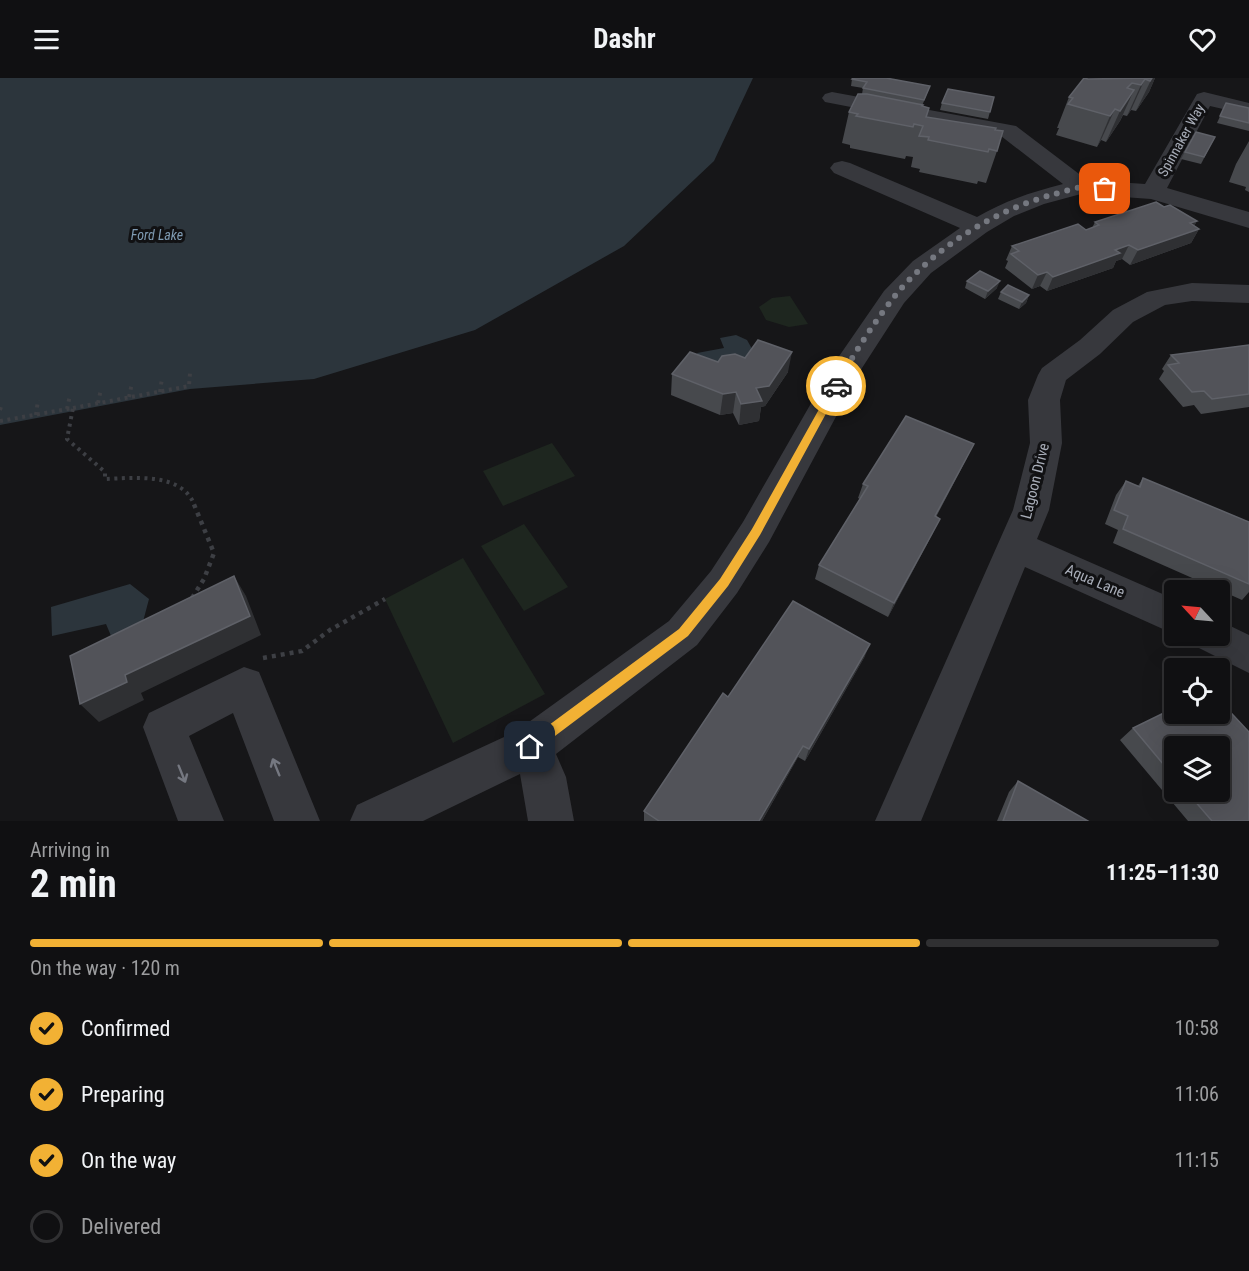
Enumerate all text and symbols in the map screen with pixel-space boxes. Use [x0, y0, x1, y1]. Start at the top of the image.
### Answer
icon: menu [30, 23, 63, 56]
text: Dashr [593, 23, 656, 55]
icon: heart [1186, 23, 1219, 56]
street label: Spinnaker Way [1154, 101, 1208, 179]
pin [1079, 163, 1130, 214]
icon: bag [1088, 172, 1121, 205]
water label: Ford Lake [131, 227, 183, 243]
courier [806, 356, 866, 416]
icon: car [820, 370, 853, 403]
street label: Lagoon Drive [1017, 441, 1053, 521]
street label: Aqua Lane [1063, 560, 1127, 602]
north arrow [1164, 580, 1230, 646]
map controls [1164, 580, 1230, 802]
button: locate [1164, 658, 1230, 724]
pin [504, 721, 555, 772]
icon: home [513, 730, 546, 763]
button: layers [1164, 736, 1230, 802]
one-way arrow [270, 758, 281, 776]
one-way arrow [177, 764, 188, 783]
text: Arriving in [30, 838, 110, 862]
text: 11:25–11:30 [1106, 860, 1219, 885]
text: 2 min [30, 861, 117, 907]
text: On the way · 120 m [30, 956, 180, 980]
icon: check [30, 1012, 63, 1045]
text: Confirmed [81, 1016, 170, 1041]
text: 10:58 [1175, 1016, 1219, 1040]
icon: check [30, 1078, 63, 1111]
text: Preparing [81, 1082, 165, 1107]
text: 11:06 [1175, 1082, 1219, 1106]
icon: check [30, 1144, 63, 1177]
text: On the way [81, 1148, 176, 1173]
text: 11:15 [1175, 1148, 1219, 1172]
text: Delivered [81, 1214, 161, 1239]

